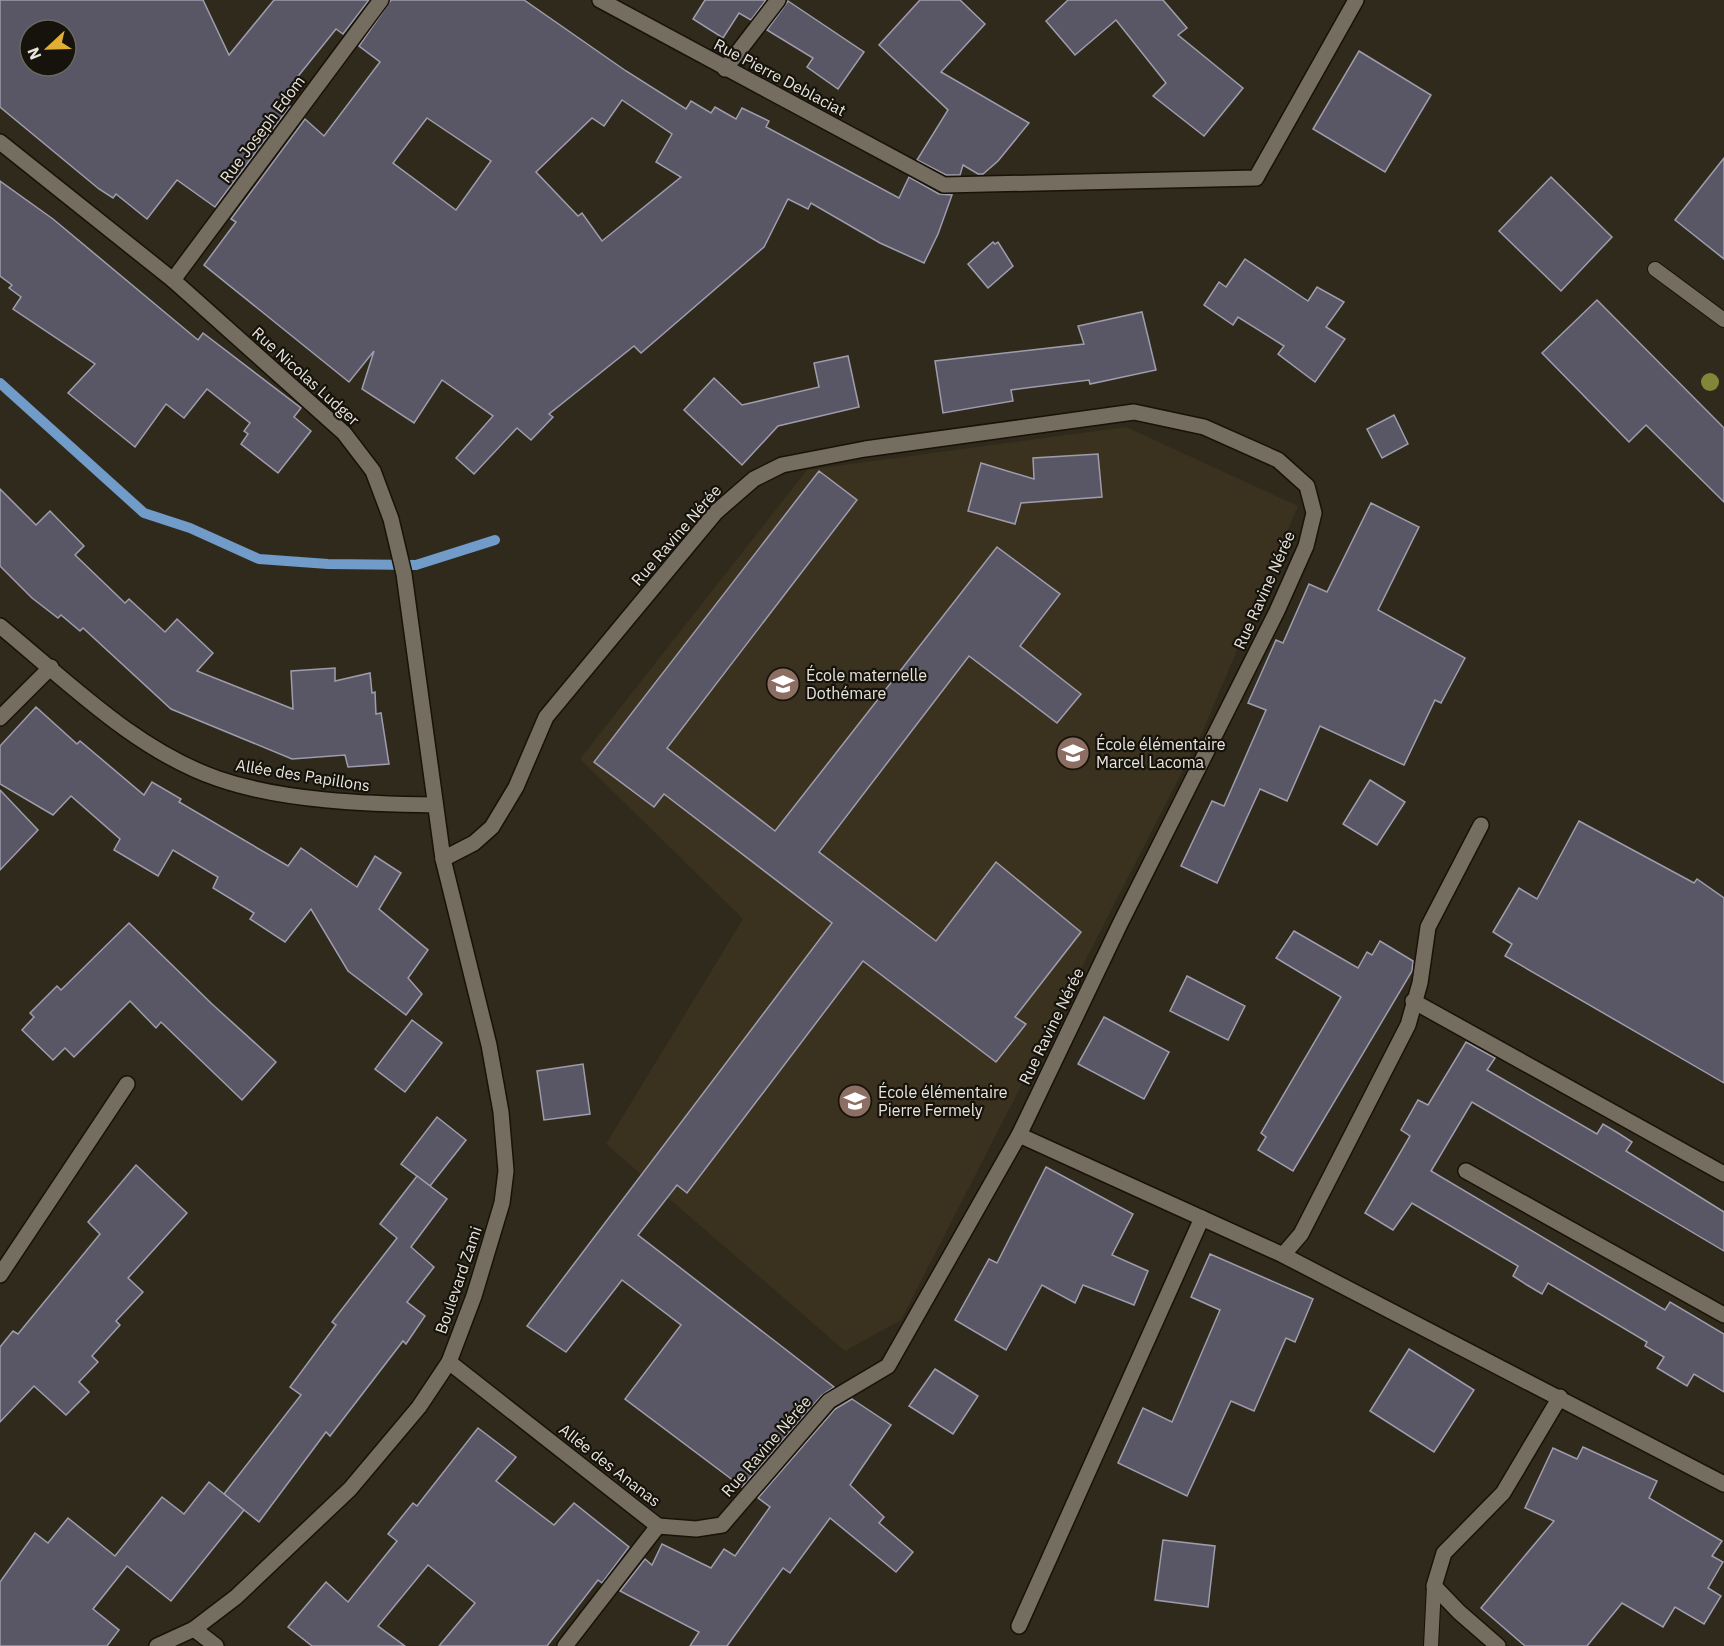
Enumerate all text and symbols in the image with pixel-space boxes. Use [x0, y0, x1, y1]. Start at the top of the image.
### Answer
north arrow [18, 18, 78, 78]
street label: Rue Pierre Deblaciat [711, 34, 849, 120]
text: N [23, 44, 46, 63]
street label: Rue Joseph Edom [215, 71, 309, 187]
street label: Rue Nicolas Ludger [248, 322, 364, 430]
street label: Rue Ravine Nérée [627, 480, 725, 590]
street label: Rue Ravine Nérée [1229, 528, 1299, 652]
place label: École maternelle Dothémare [806, 664, 927, 703]
school or university icon: École maternelle Dothémare [765, 666, 801, 702]
place label: École élémentaire Marcel Lacoma [1096, 733, 1226, 772]
school or university icon: École élémentaire Marcel Lacoma [1055, 735, 1091, 771]
street label: Allée des Papillons [234, 755, 372, 795]
street label: Rue Ravine Nérée [1014, 964, 1088, 1088]
place label: École élémentaire Pierre Fermely [878, 1081, 1008, 1120]
school or university icon: École élémentaire Pierre Fermely [837, 1083, 873, 1119]
street label: Boulevard Zami [430, 1224, 486, 1336]
street label: Rue Ravine Nérée [717, 1391, 815, 1501]
street label: Allée des Ananas [555, 1419, 665, 1511]

